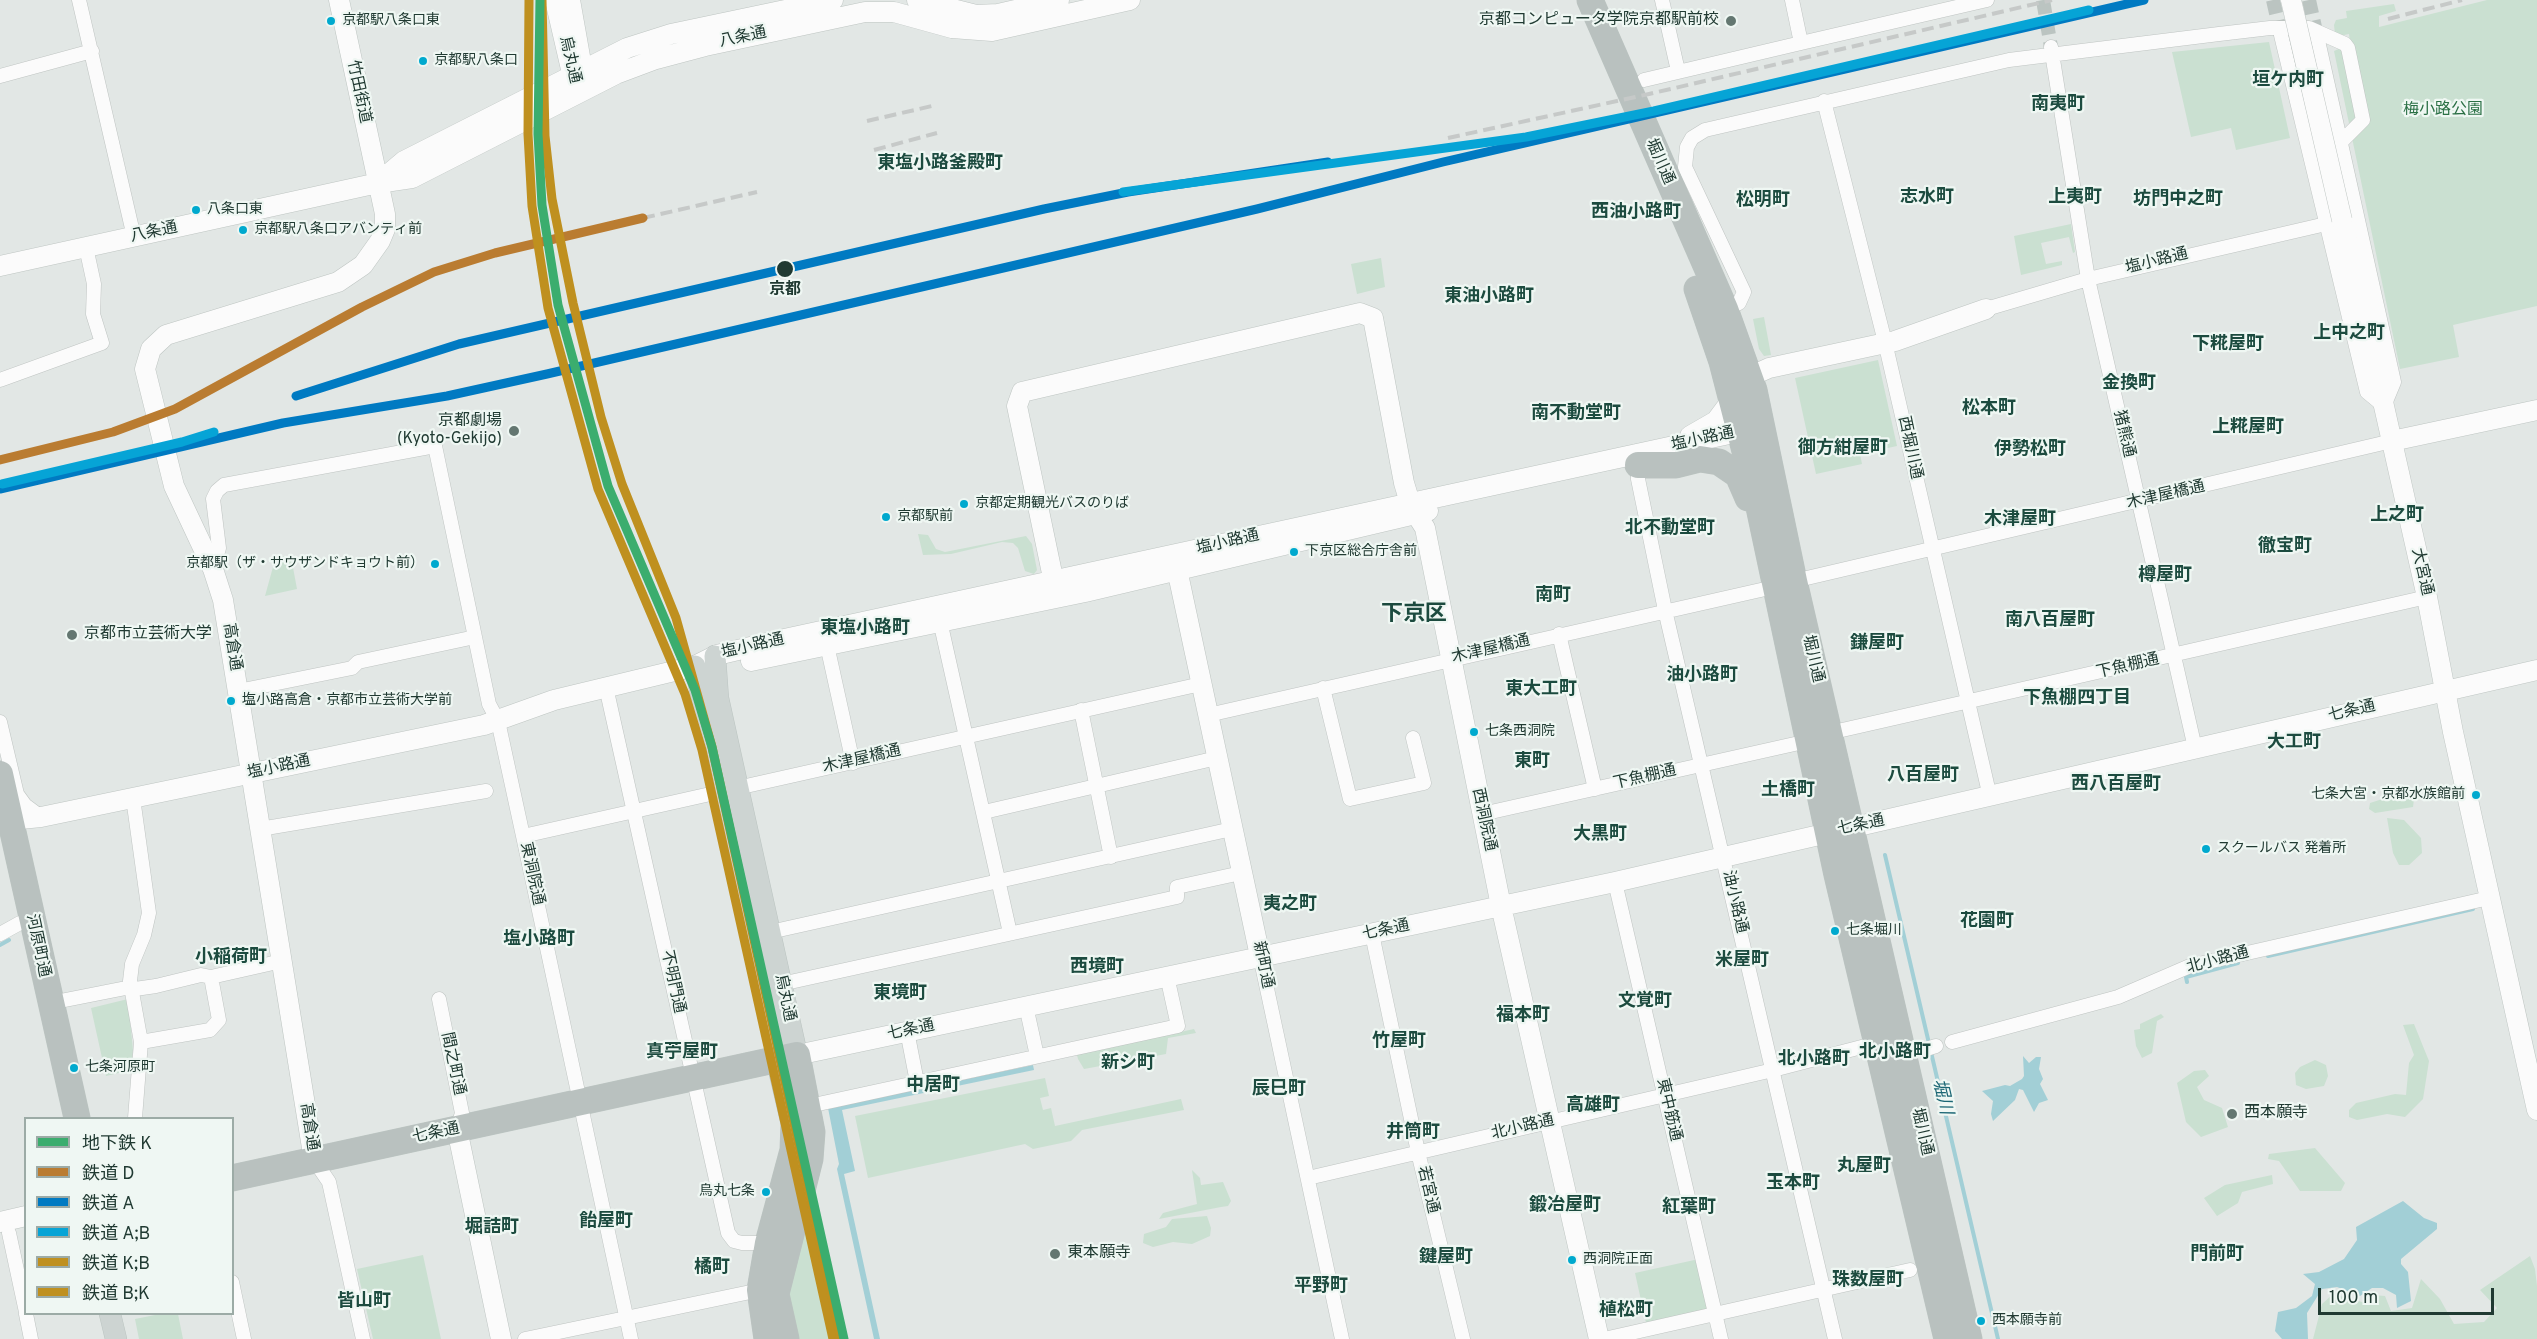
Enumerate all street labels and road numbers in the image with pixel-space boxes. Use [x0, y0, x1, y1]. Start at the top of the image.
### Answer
street label: 八条通 [718, 24, 768, 52]
street label: 烏丸通 [554, 34, 584, 86]
street label: 竹田街道 [342, 59, 374, 125]
street label: 堀川通 [1640, 136, 1678, 188]
street label: 八条通 [129, 219, 179, 247]
street label: 塩小路通 [2124, 245, 2190, 279]
street label: 猪熊通 [2108, 408, 2138, 460]
street label: 西堀川通 [1893, 415, 1925, 481]
street label: 塩小路通 [1670, 424, 1736, 456]
street label: 木津屋橋通 [2125, 478, 2207, 514]
street label: 塩小路通 [1195, 526, 1261, 560]
street label: 大宮通 [2406, 546, 2436, 598]
street label: 高倉通 [218, 622, 244, 672]
street label: 塩小路通 [720, 630, 786, 664]
street label: 木津屋橋通 [1450, 632, 1532, 668]
street label: 堀川通 [1797, 633, 1827, 685]
street label: 下魚棚通 [2095, 650, 2161, 684]
street label: 七条通 [2326, 697, 2378, 727]
street label: 木津屋橋通 [821, 742, 903, 778]
street label: 塩小路通 [246, 752, 312, 784]
street label: 下魚棚通 [1612, 761, 1678, 795]
street label: 西洞院通 [1467, 787, 1499, 853]
street label: 七条通 [1836, 812, 1886, 840]
street label: 東洞院通 [515, 841, 547, 907]
street label: 油小路通 [1717, 869, 1751, 935]
street label: 河原町通 [21, 913, 53, 979]
street label: 七条通 [1361, 917, 1411, 945]
street label: 新町通 [1248, 940, 1276, 990]
street label: 北小路通 [2185, 943, 2251, 979]
street label: 不明門通 [656, 949, 688, 1015]
street label: 烏丸通 [770, 973, 798, 1023]
street label: 七条通 [886, 1017, 936, 1045]
street label: 間之町通 [436, 1031, 468, 1097]
street label: 東中筋通 [1651, 1077, 1685, 1143]
street label: 高倉通 [295, 1102, 321, 1152]
street label: 堀川通 [1906, 1106, 1936, 1158]
street label: 北小路通 [1490, 1111, 1556, 1145]
street label: 七条通 [411, 1120, 461, 1148]
street label: 若宮通 [1412, 1164, 1442, 1216]

